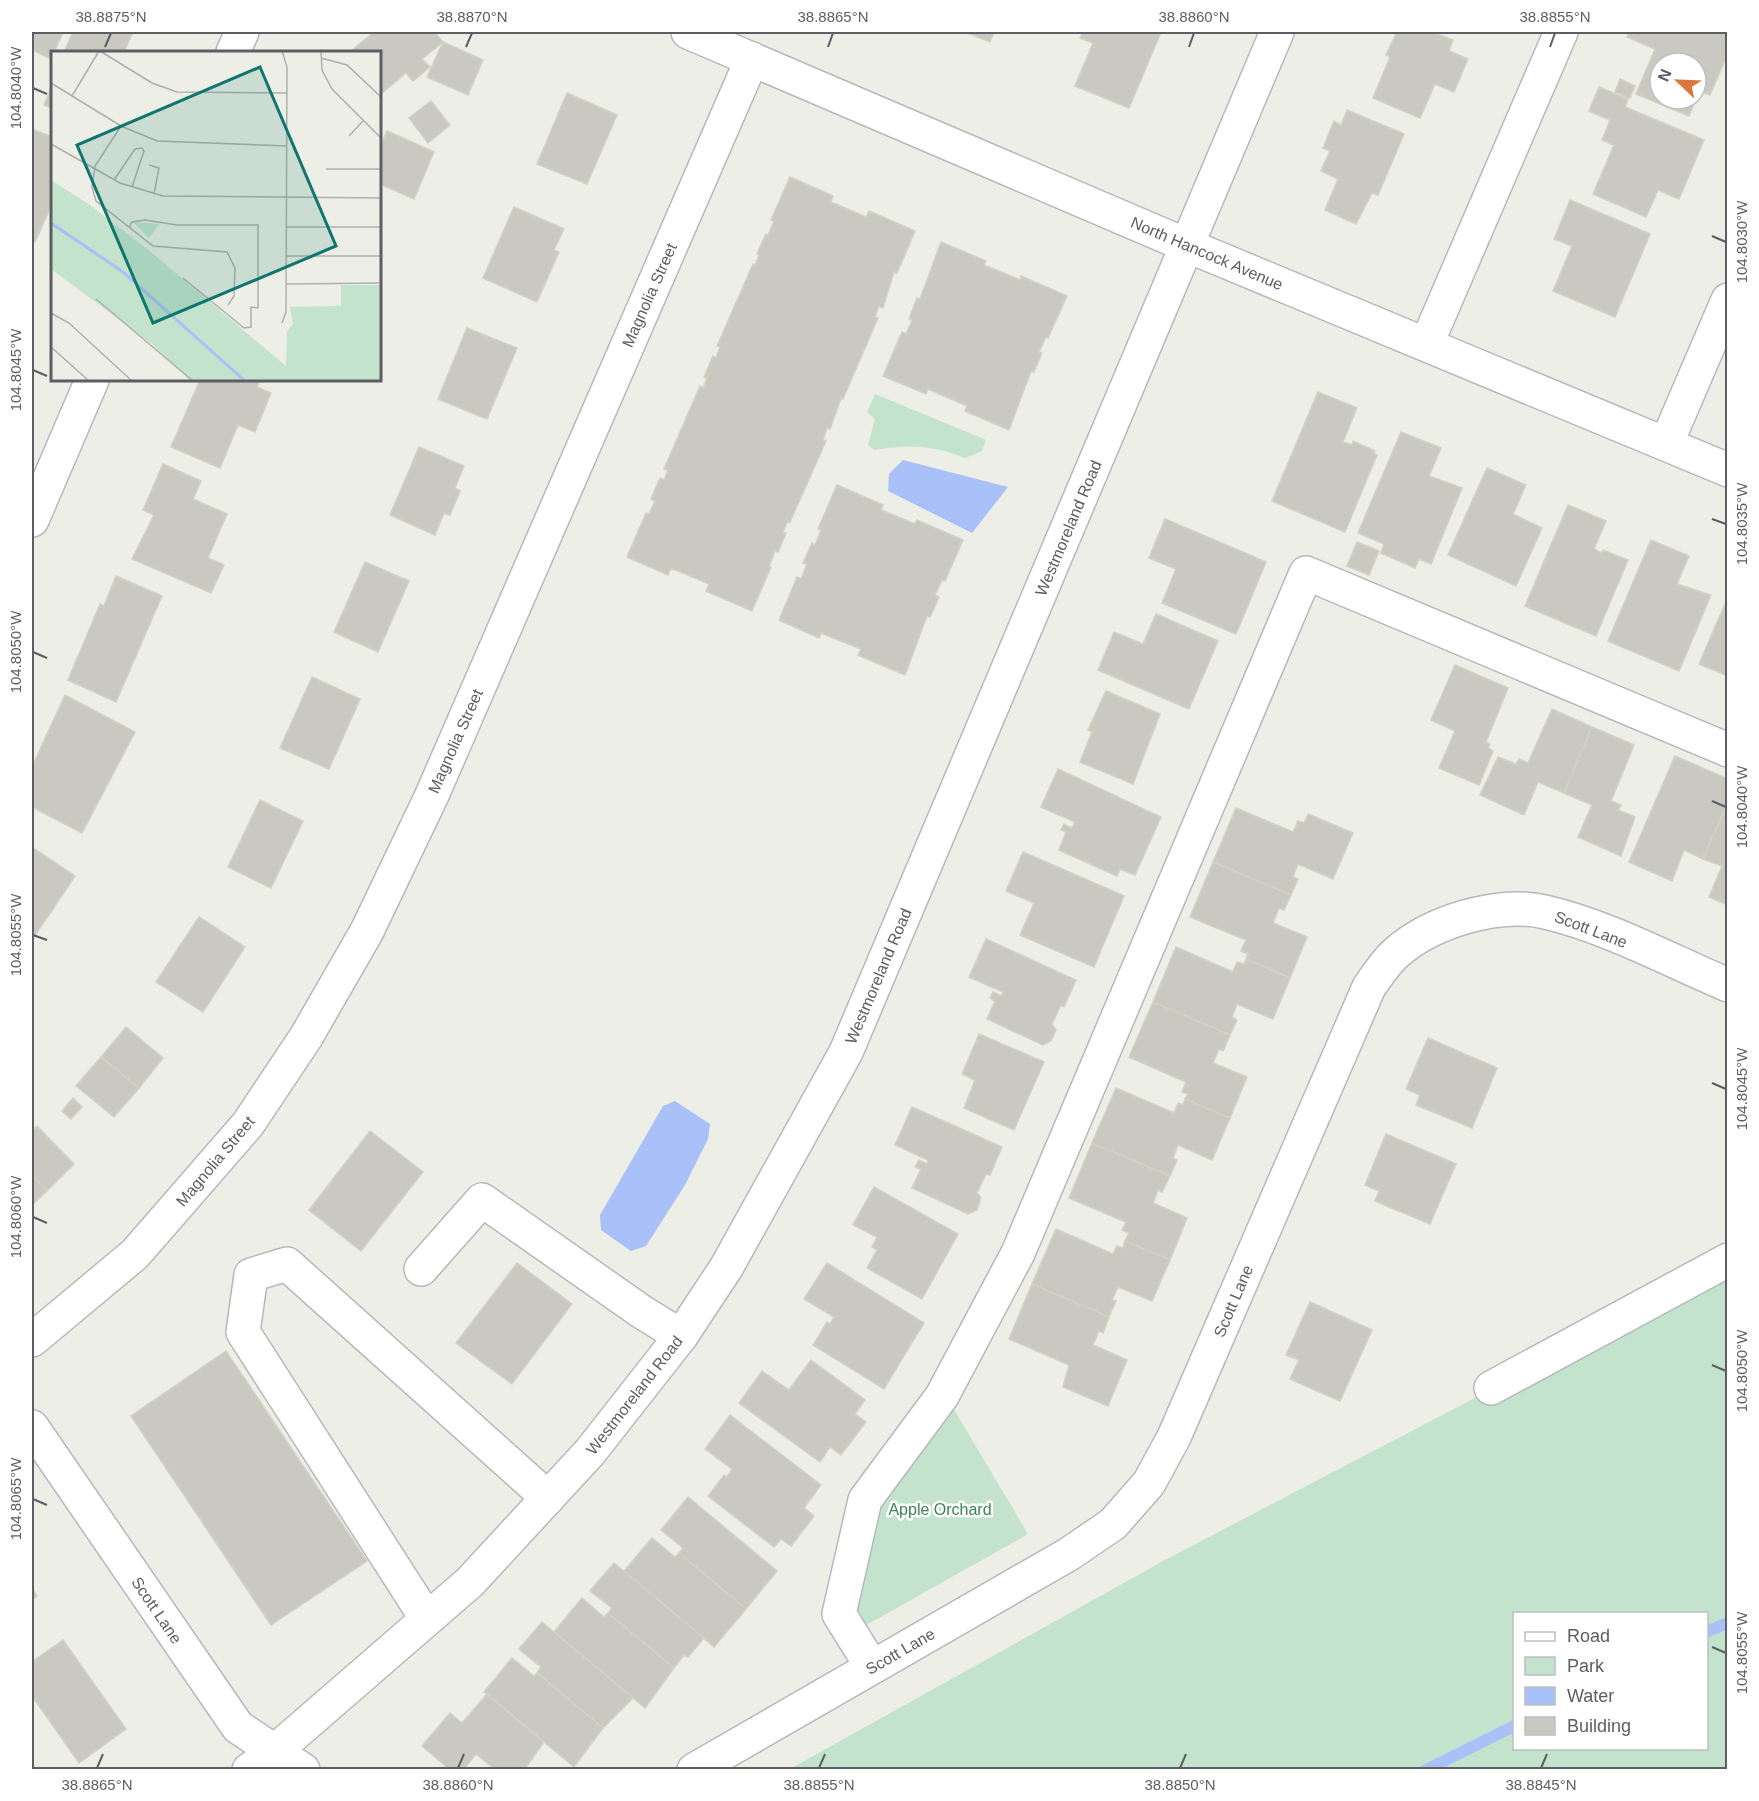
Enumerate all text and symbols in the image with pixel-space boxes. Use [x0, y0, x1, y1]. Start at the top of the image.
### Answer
text: 38.8875°N [75, 8, 147, 25]
text: 38.8870°N [436, 8, 508, 25]
text: 38.8865°N [797, 8, 869, 25]
text: 38.8860°N [1158, 8, 1230, 25]
text: 38.8855°N [1519, 8, 1591, 25]
text: 104.8040°W [7, 46, 24, 129]
inset map [51, 51, 381, 381]
north arrow [1648, 51, 1708, 111]
text: N [1655, 67, 1675, 84]
text: 104.8030°W [1733, 200, 1750, 283]
street label: North Hancock Avenue [1128, 214, 1285, 293]
street label: Magnolia Street [619, 240, 680, 350]
text: 104.8045°W [7, 328, 24, 411]
street label: Westmoreland Road [1032, 458, 1105, 599]
text: 104.8035°W [1733, 482, 1750, 565]
text: 104.8050°W [7, 610, 24, 693]
street label: Magnolia Street [425, 686, 486, 796]
text: 104.8040°W [1733, 765, 1750, 848]
text: 104.8055°W [7, 893, 24, 976]
street label: Westmoreland Road [842, 906, 915, 1047]
street label: Scott Lane [1552, 908, 1630, 951]
text: 104.8045°W [1733, 1047, 1750, 1130]
street label: Magnolia Street [173, 1113, 258, 1210]
text: 104.8060°W [7, 1175, 24, 1258]
street label: Scott Lane [1211, 1263, 1256, 1340]
text: 104.8050°W [1733, 1329, 1750, 1412]
street label: Westmoreland Road [583, 1333, 686, 1458]
text: 104.8065°W [7, 1457, 24, 1540]
park label: Apple Orchard [888, 1501, 992, 1518]
street label: Scott Lane [128, 1574, 185, 1647]
text: 104.8055°W [1733, 1611, 1750, 1694]
legend [1513, 1612, 1708, 1750]
street label: Scott Lane [863, 1625, 938, 1678]
text: Road [1567, 1626, 1610, 1646]
text: Park [1567, 1656, 1605, 1676]
text: Water [1567, 1686, 1614, 1706]
text: Building [1567, 1716, 1631, 1736]
text: 38.8865°N [61, 1776, 133, 1793]
text: 38.8860°N [422, 1776, 494, 1793]
text: 38.8855°N [783, 1776, 855, 1793]
text: 38.8850°N [1144, 1776, 1216, 1793]
text: 38.8845°N [1505, 1776, 1577, 1793]

